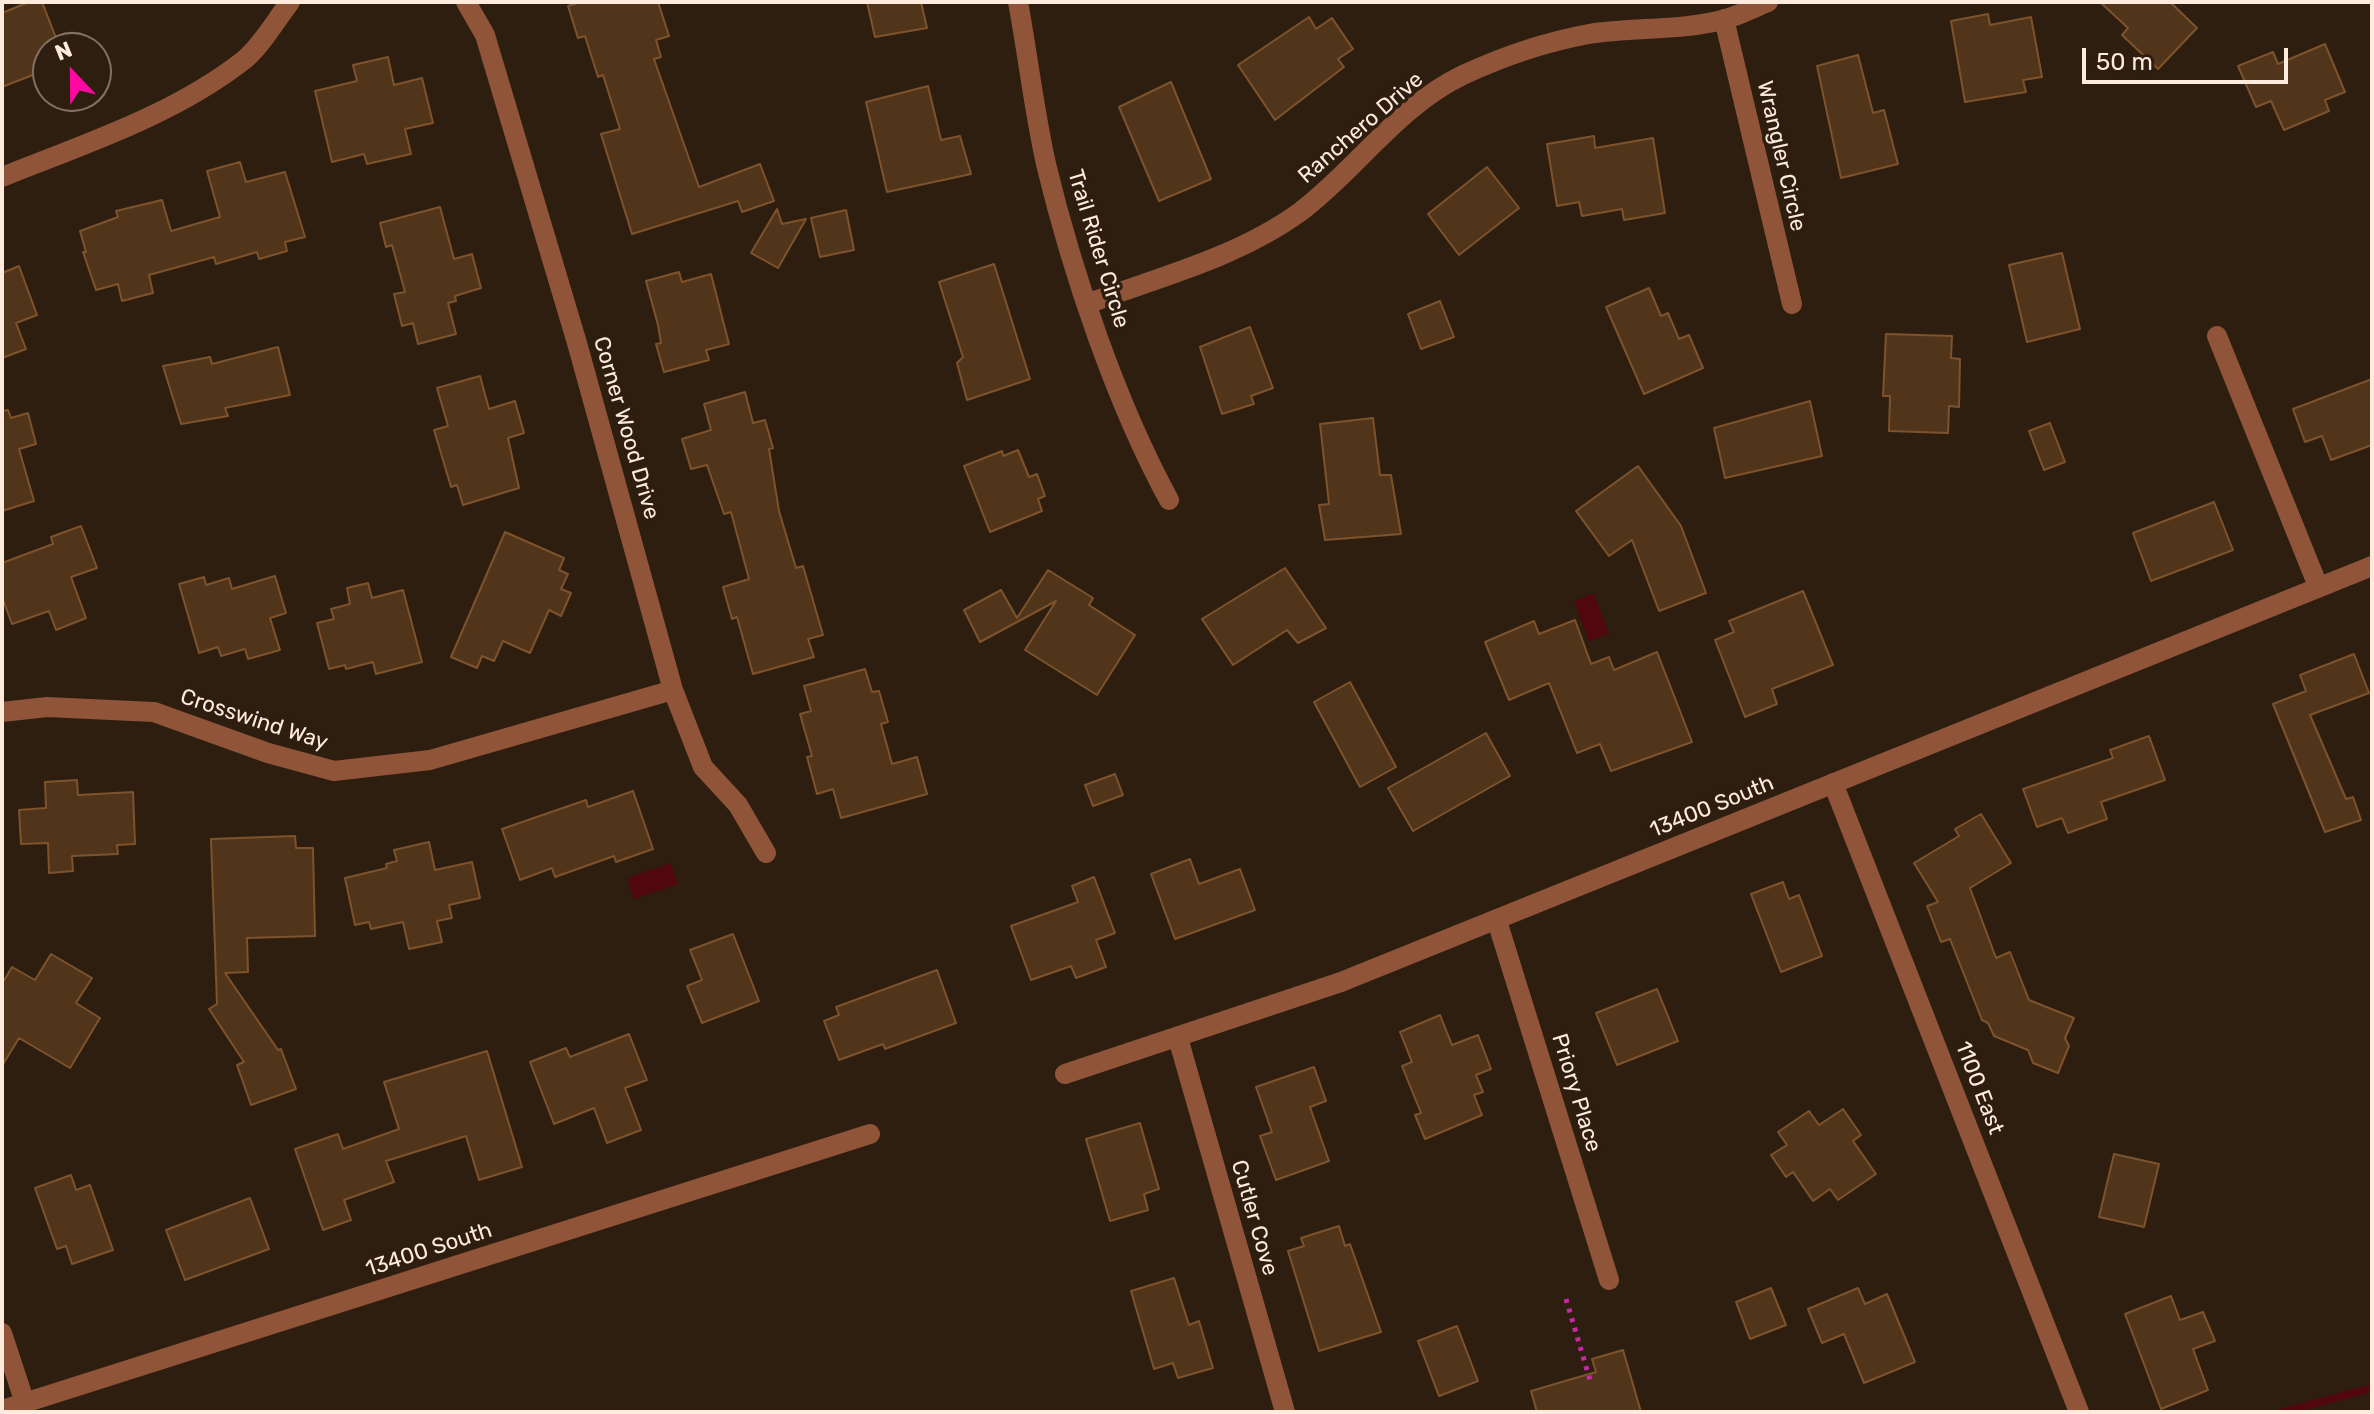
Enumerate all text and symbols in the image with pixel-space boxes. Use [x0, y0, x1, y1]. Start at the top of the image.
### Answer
north arrow [32, 32, 112, 112]
scale bar [2086, 32, 2292, 82]
text: N [51, 36, 76, 67]
text: 50 m [2096, 48, 2153, 76]
street label: Ranchero Drive [1293, 67, 1429, 189]
street label: Wrangler Circle [1751, 78, 1811, 234]
street label: Trail Rider Circle [1061, 167, 1135, 331]
street label: Corner Wood Drive [587, 334, 665, 522]
street label: Crosswind Way [177, 684, 331, 756]
street label: 13400 South [1646, 770, 1778, 844]
street label: Priory Place [1545, 1031, 1607, 1155]
street label: 1100 East [1949, 1038, 2009, 1138]
street label: Cutler Cove [1225, 1157, 1283, 1279]
street label: 13400 South [363, 1217, 495, 1283]

